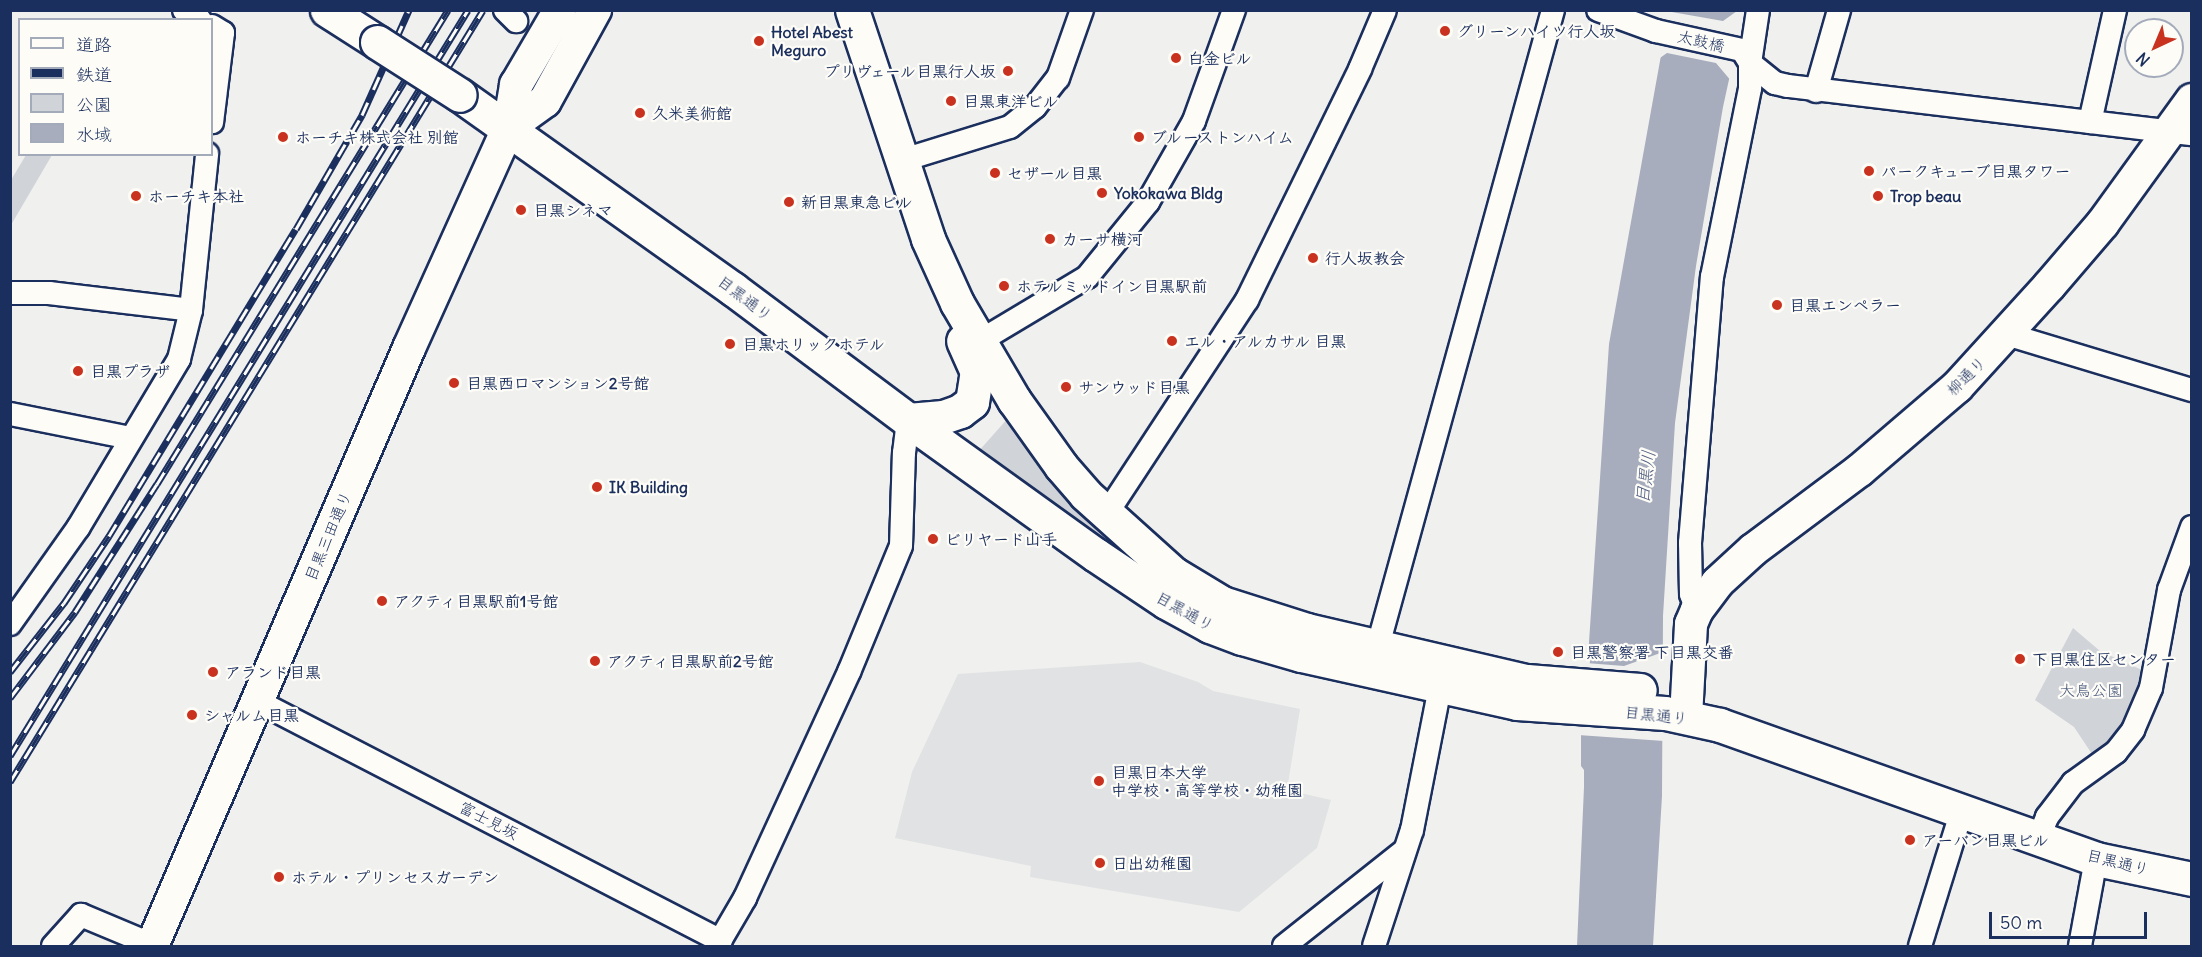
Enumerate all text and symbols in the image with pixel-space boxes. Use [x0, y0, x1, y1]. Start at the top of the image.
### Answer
legend [18, 18, 213, 156]
north arrow [2124, 18, 2184, 78]
place label: グリーンハイツ行人坂 [1457, 21, 1617, 41]
place label: Hotel Abest Meguro [771, 22, 853, 60]
marker: グリーンハイツ行人坂 [1438, 24, 1452, 38]
street label: 太鼓橋 [1675, 26, 1727, 56]
text: 道路 [76, 33, 112, 56]
marker: Hotel Abest Meguro [752, 34, 766, 48]
place label: 白金ビル [1188, 48, 1252, 68]
text: N [2132, 48, 2154, 71]
marker: 白金ビル [1169, 51, 1183, 65]
place label: プリヴェール目黒行人坂 [821, 61, 996, 81]
text: 鉄道 [76, 63, 112, 86]
marker: プリヴェール目黒行人坂 [1001, 64, 1015, 78]
place label: 目黒東洋ビル [963, 91, 1059, 111]
text: 公園 [76, 93, 112, 116]
marker: 目黒東洋ビル [944, 94, 958, 108]
place label: 久米美術館 [652, 103, 732, 123]
marker: 久米美術館 [633, 106, 647, 120]
text: 水域 [76, 123, 112, 146]
place label: ホーチキ株式会社 別館 [295, 127, 459, 147]
place label: ブルーストンハイム [1151, 127, 1296, 147]
marker: ホーチキ株式会社 別館 [276, 130, 290, 144]
marker: ブルーストンハイム [1132, 130, 1146, 144]
place label: パークキューブ目黒タワー [1881, 161, 2073, 181]
place label: セザール目黒 [1007, 163, 1103, 183]
marker: パークキューブ目黒タワー [1862, 164, 1876, 178]
marker: セザール目黒 [988, 166, 1002, 180]
place label: Yokokawa Bldg [1114, 183, 1223, 203]
place label: ホーチキ本社 [148, 186, 244, 206]
marker: Yokokawa Bldg [1095, 186, 1109, 200]
place label: Trop beau [1890, 186, 1961, 206]
marker: ホーチキ本社 [129, 189, 143, 203]
marker: Trop beau [1871, 189, 1885, 203]
place label: 新目黒東急ビル [801, 192, 913, 212]
marker: 新目黒東急ビル [782, 195, 796, 209]
place label: 目黒シネマ [533, 200, 613, 220]
marker: 目黒シネマ [514, 203, 528, 217]
place label: カーサ横河 [1062, 229, 1142, 249]
marker: カーサ横河 [1043, 232, 1057, 246]
place label: 行人坂教会 [1325, 248, 1405, 268]
marker: 行人坂教会 [1306, 251, 1320, 265]
street label: 目黒通り [714, 271, 776, 325]
place label: ホテルミッドイン目黒駅前 [1016, 276, 1208, 296]
marker: ホテルミッドイン目黒駅前 [997, 279, 1011, 293]
place label: 目黒エンペラー [1789, 295, 1901, 315]
marker: 目黒エンペラー [1770, 298, 1784, 312]
place label: エル・アルカサル 目黒 [1184, 331, 1348, 351]
place label: 目黒ホリックホテル [742, 334, 886, 354]
marker: エル・アルカサル 目黒 [1165, 334, 1179, 348]
marker: 目黒ホリックホテル [723, 337, 737, 351]
street label: 柳通り [1942, 352, 1990, 400]
place label: 目黒プラザ [90, 361, 170, 381]
marker: 目黒プラザ [71, 364, 85, 378]
place label: 目黒西口マンション2号館 [466, 373, 651, 393]
marker: 目黒西口マンション2号館 [447, 376, 461, 390]
place label: サンウッド目黒 [1078, 377, 1190, 397]
marker: サンウッド目黒 [1059, 380, 1073, 394]
water label: 目黒川 [1632, 449, 1660, 505]
place label: IK Building [609, 477, 688, 497]
marker: IK Building [590, 480, 604, 494]
street label: 目黒三田通り [300, 488, 356, 584]
place label: ビリヤード山手 [945, 529, 1057, 549]
marker: ビリヤード山手 [926, 532, 940, 546]
street label: 目黒通り [1152, 587, 1218, 635]
place label: アクティ目黒駅前1号館 [394, 591, 560, 611]
marker: アクティ目黒駅前1号館 [375, 594, 389, 608]
place label: 目黒警察署 下目黒交番 [1570, 642, 1734, 662]
marker: 目黒警察署 下目黒交番 [1551, 645, 1565, 659]
place label: 下目黒住区センター [2032, 649, 2176, 669]
place label: アクティ目黒駅前2号館 [607, 651, 776, 671]
marker: 下目黒住区センター [2013, 652, 2027, 666]
marker: アクティ目黒駅前2号館 [588, 654, 602, 668]
place label: アランド目黒 [225, 662, 321, 682]
marker: アランド目黒 [206, 665, 220, 679]
park label: 大鳥公園 [2059, 680, 2123, 700]
street label: 目黒通り [1623, 702, 1689, 728]
place label: シャルム目黒 [204, 705, 300, 725]
marker: シャルム目黒 [185, 708, 199, 722]
place label: 目黒日本大学 中学校・高等学校・幼稚園 [1111, 762, 1303, 800]
marker: 目黒日本大学 中学校・高等学校・幼稚園 [1092, 774, 1106, 788]
street label: 富士見坂 [456, 797, 522, 843]
place label: アーバン目黒ビル [1922, 830, 2049, 850]
marker: アーバン目黒ビル [1903, 833, 1917, 847]
street label: 目黒通り [2085, 845, 2151, 879]
place label: 日出幼稚園 [1112, 853, 1192, 873]
marker: 日出幼稚園 [1093, 856, 1107, 870]
place label: ホテル・プリンセスガーデン [291, 867, 499, 887]
marker: ホテル・プリンセスガーデン [272, 870, 286, 884]
scale bar [1992, 900, 2150, 938]
text: 50 m [2000, 911, 2042, 934]

